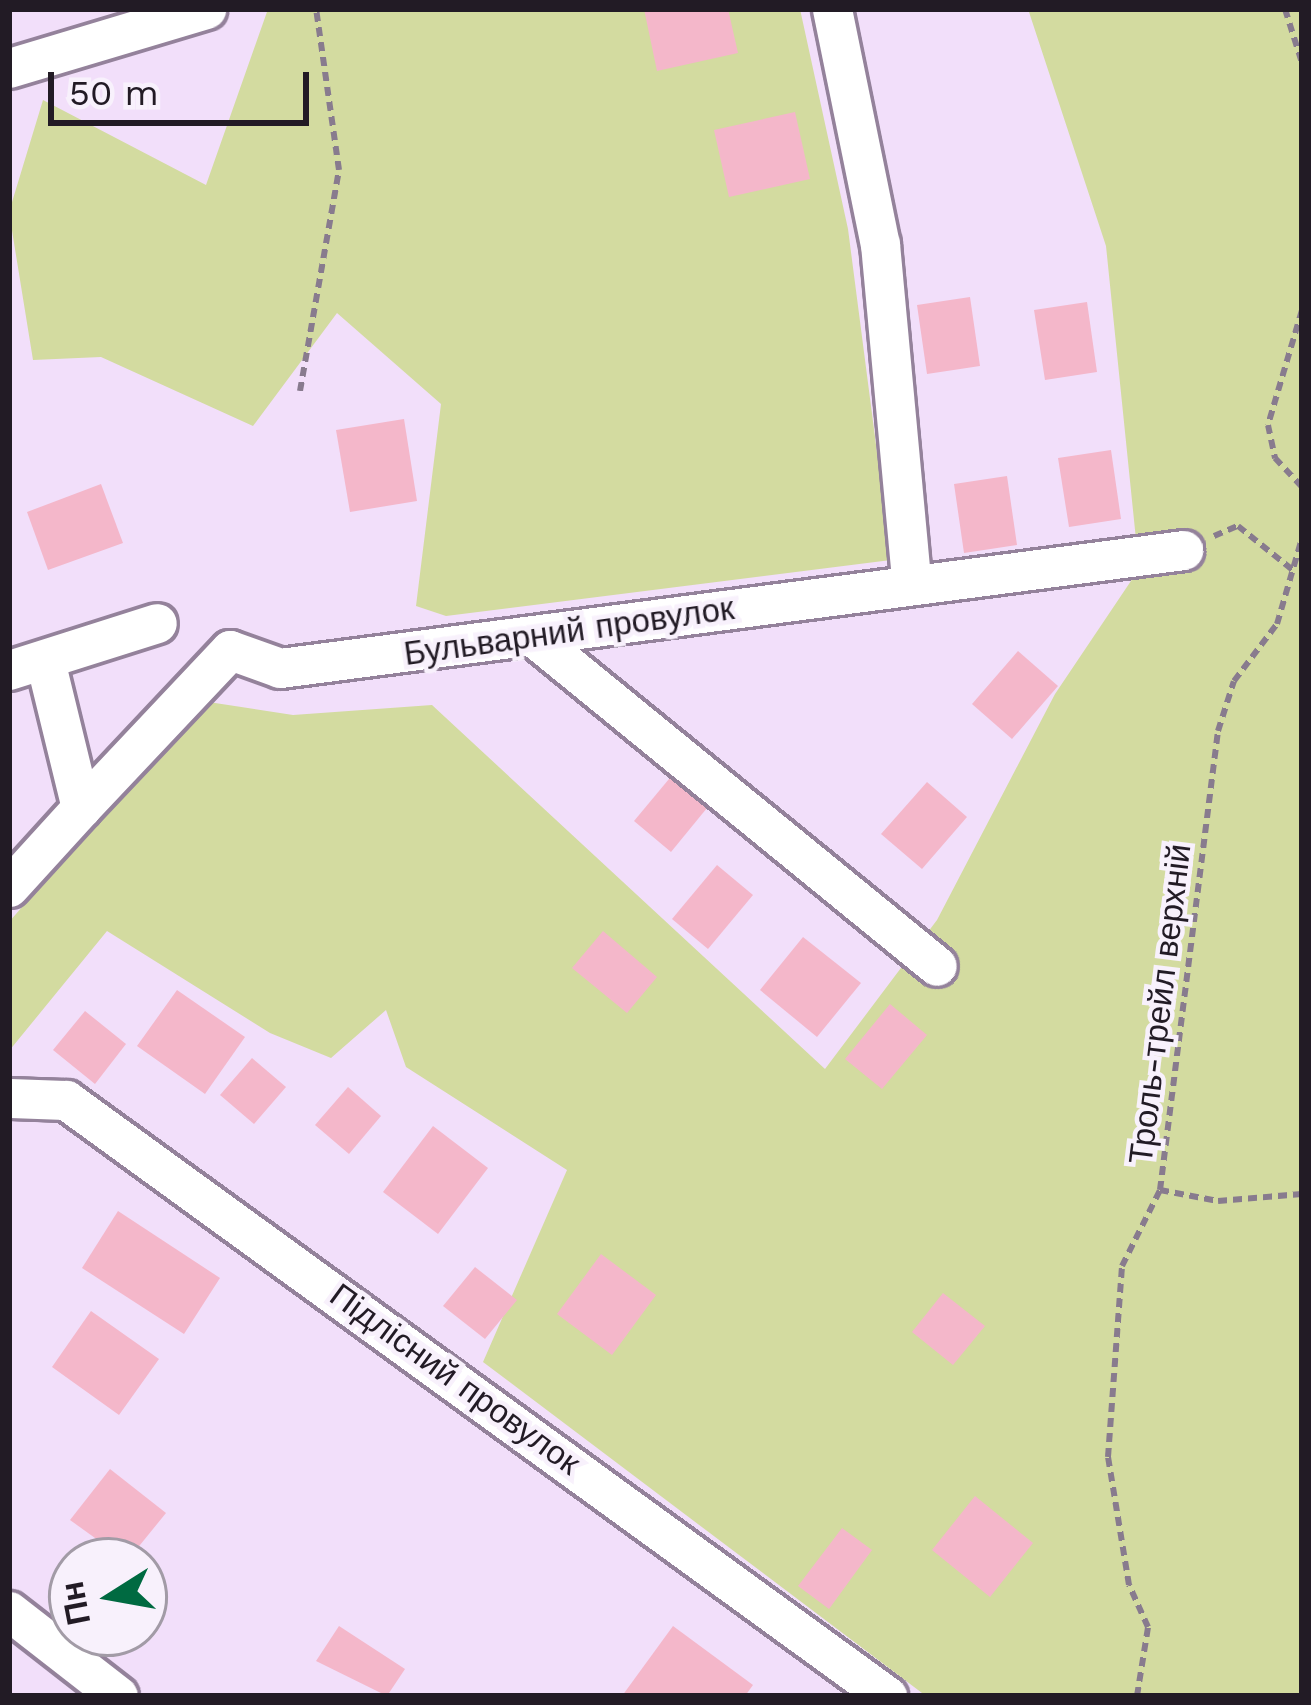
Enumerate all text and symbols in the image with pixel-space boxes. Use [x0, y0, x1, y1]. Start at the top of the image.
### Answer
scale bar [54, 48, 315, 122]
text: 50 m [69, 72, 159, 114]
street label: Бульварний провулок [401, 588, 737, 674]
street label: Троль-трейл верхній [1121, 842, 1199, 1166]
street label: Підлісний провулок [322, 1275, 588, 1483]
north arrow [48, 1537, 168, 1657]
text: Пн [52, 1578, 98, 1629]

